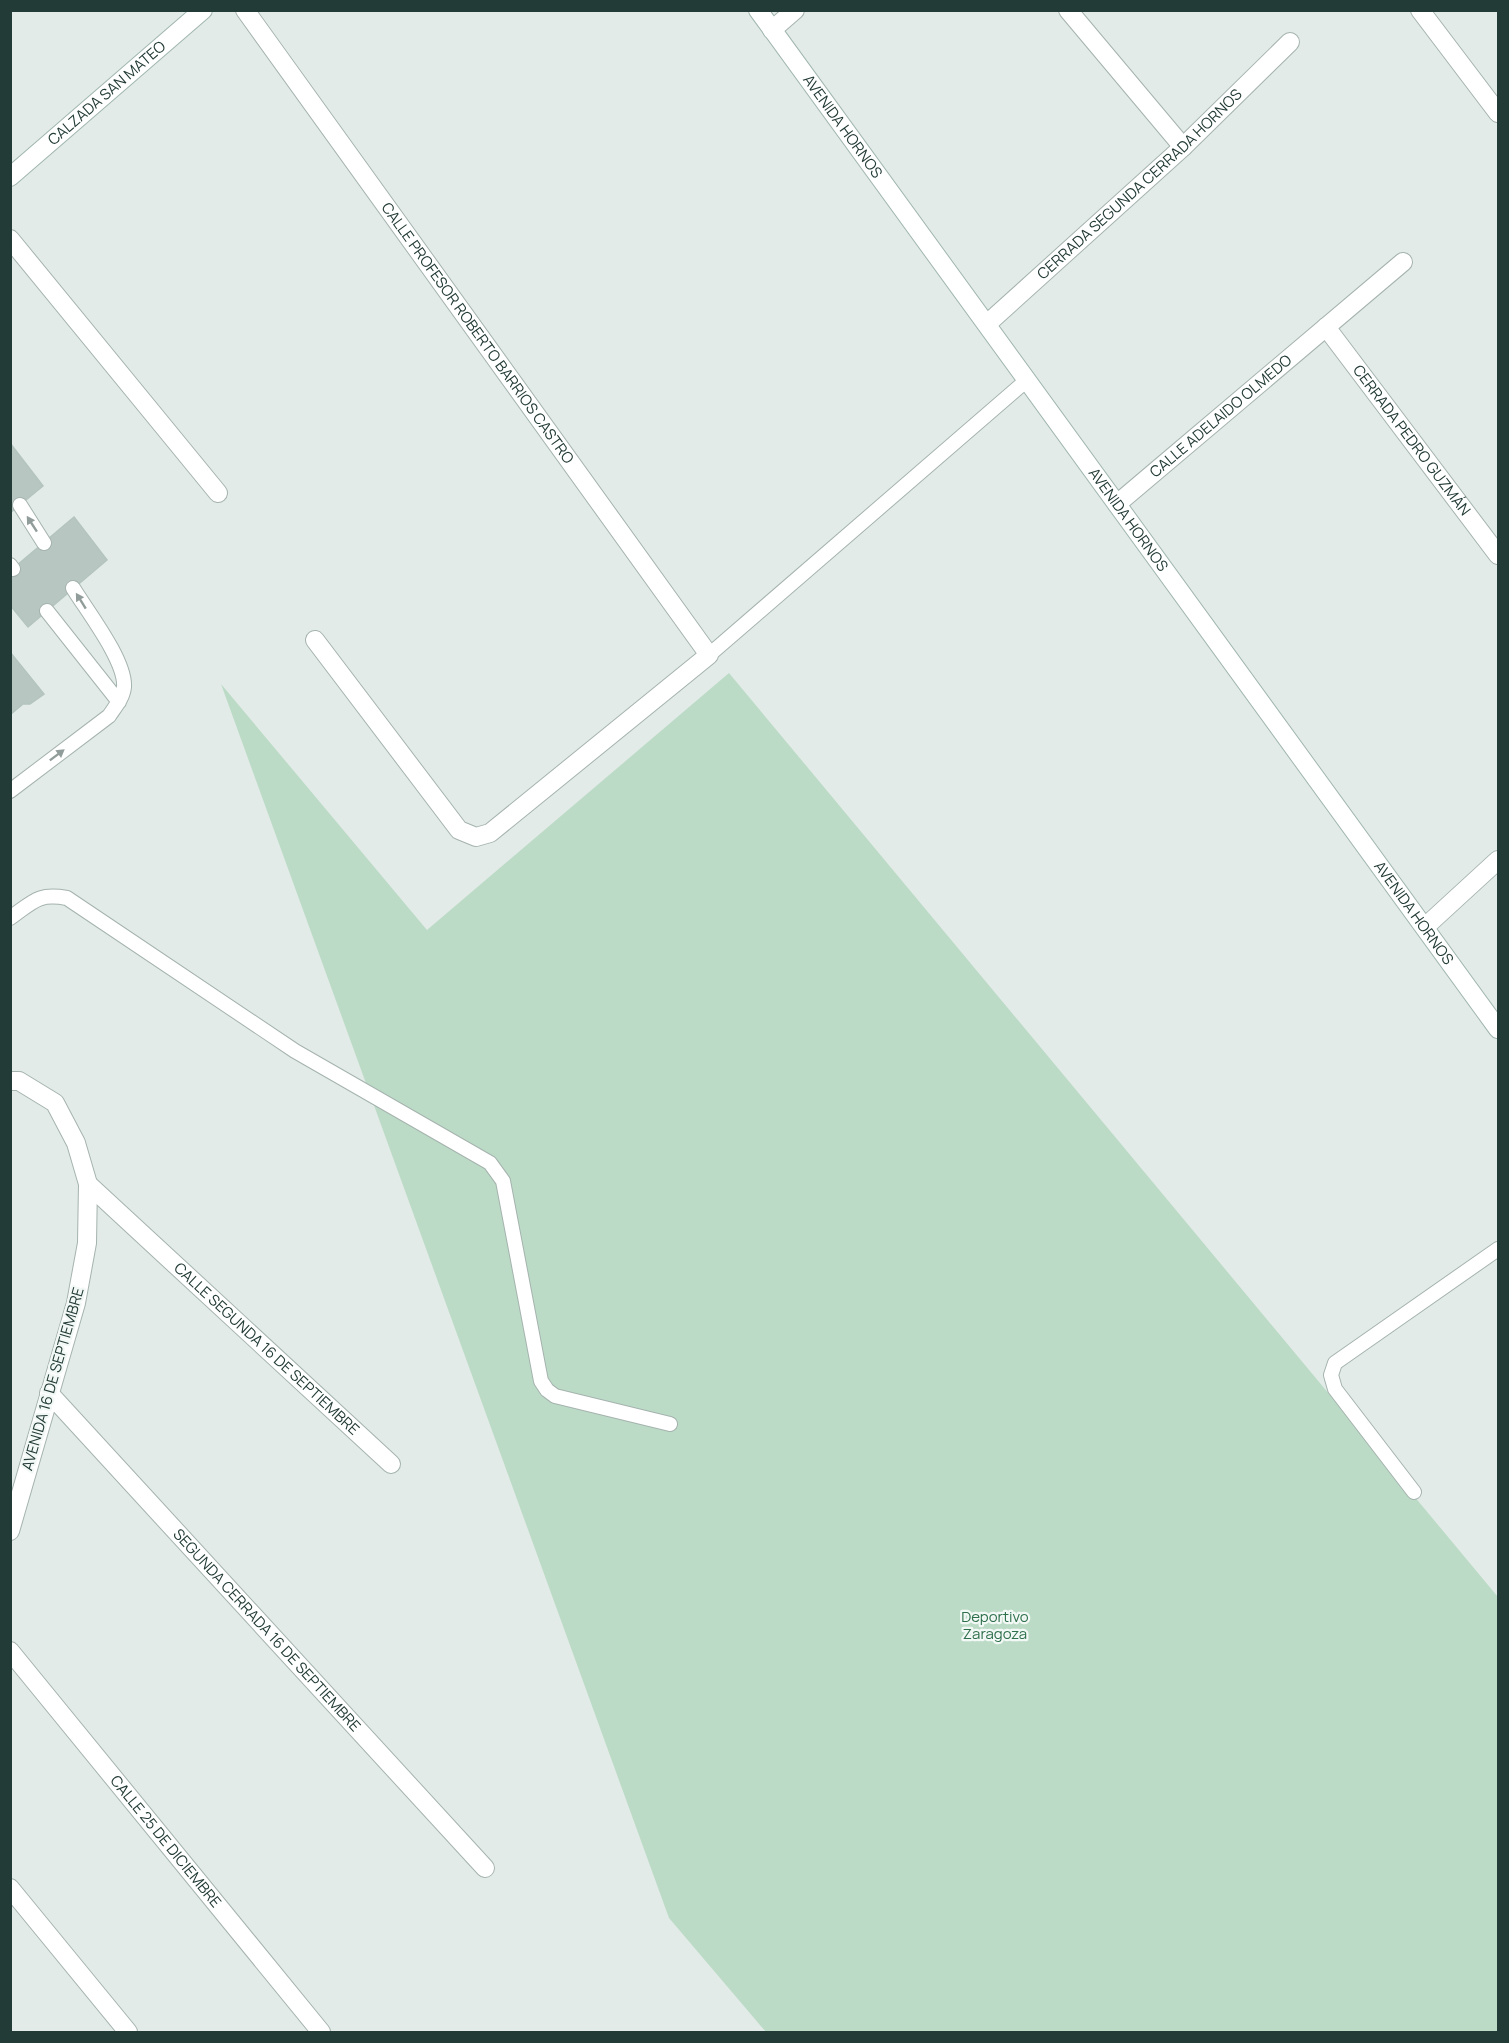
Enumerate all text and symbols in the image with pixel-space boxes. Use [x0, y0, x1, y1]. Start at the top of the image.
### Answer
street label: CALZADA SAN MATEO [43, 36, 170, 150]
street label: AVENIDA HORNOS [798, 70, 888, 182]
street label: CERRADA SEGUNDA CERRADA HORNOS [1032, 84, 1246, 284]
street label: CALLE PROFESOR ROBERTO BARRIOS CASTRO [377, 198, 579, 468]
street label: CALLE ADELAIDO OLMEDO [1145, 349, 1296, 482]
street label: CERRADA PEDRO GUZMÁN [1348, 360, 1476, 520]
street label: AVENIDA HORNOS [1084, 463, 1173, 575]
one-way arrow [27, 516, 38, 532]
one-way arrow [76, 593, 87, 609]
one-way arrow [49, 749, 65, 762]
street label: AVENIDA HORNOS [1369, 857, 1459, 969]
street label: CALLE SEGUNDA 16 DE SEPTIEMBRE [170, 1258, 364, 1440]
street label: AVENIDA 16 DE SEPTIEMBRE [16, 1285, 89, 1473]
street label: SEGUNDA CERRADA 16 DE SEPTIEMBRE [169, 1524, 366, 1736]
park label: Deportivo Zaragoza [961, 1606, 1029, 1644]
street label: CALLE 25 DE DICIEMBRE [106, 1771, 226, 1912]

